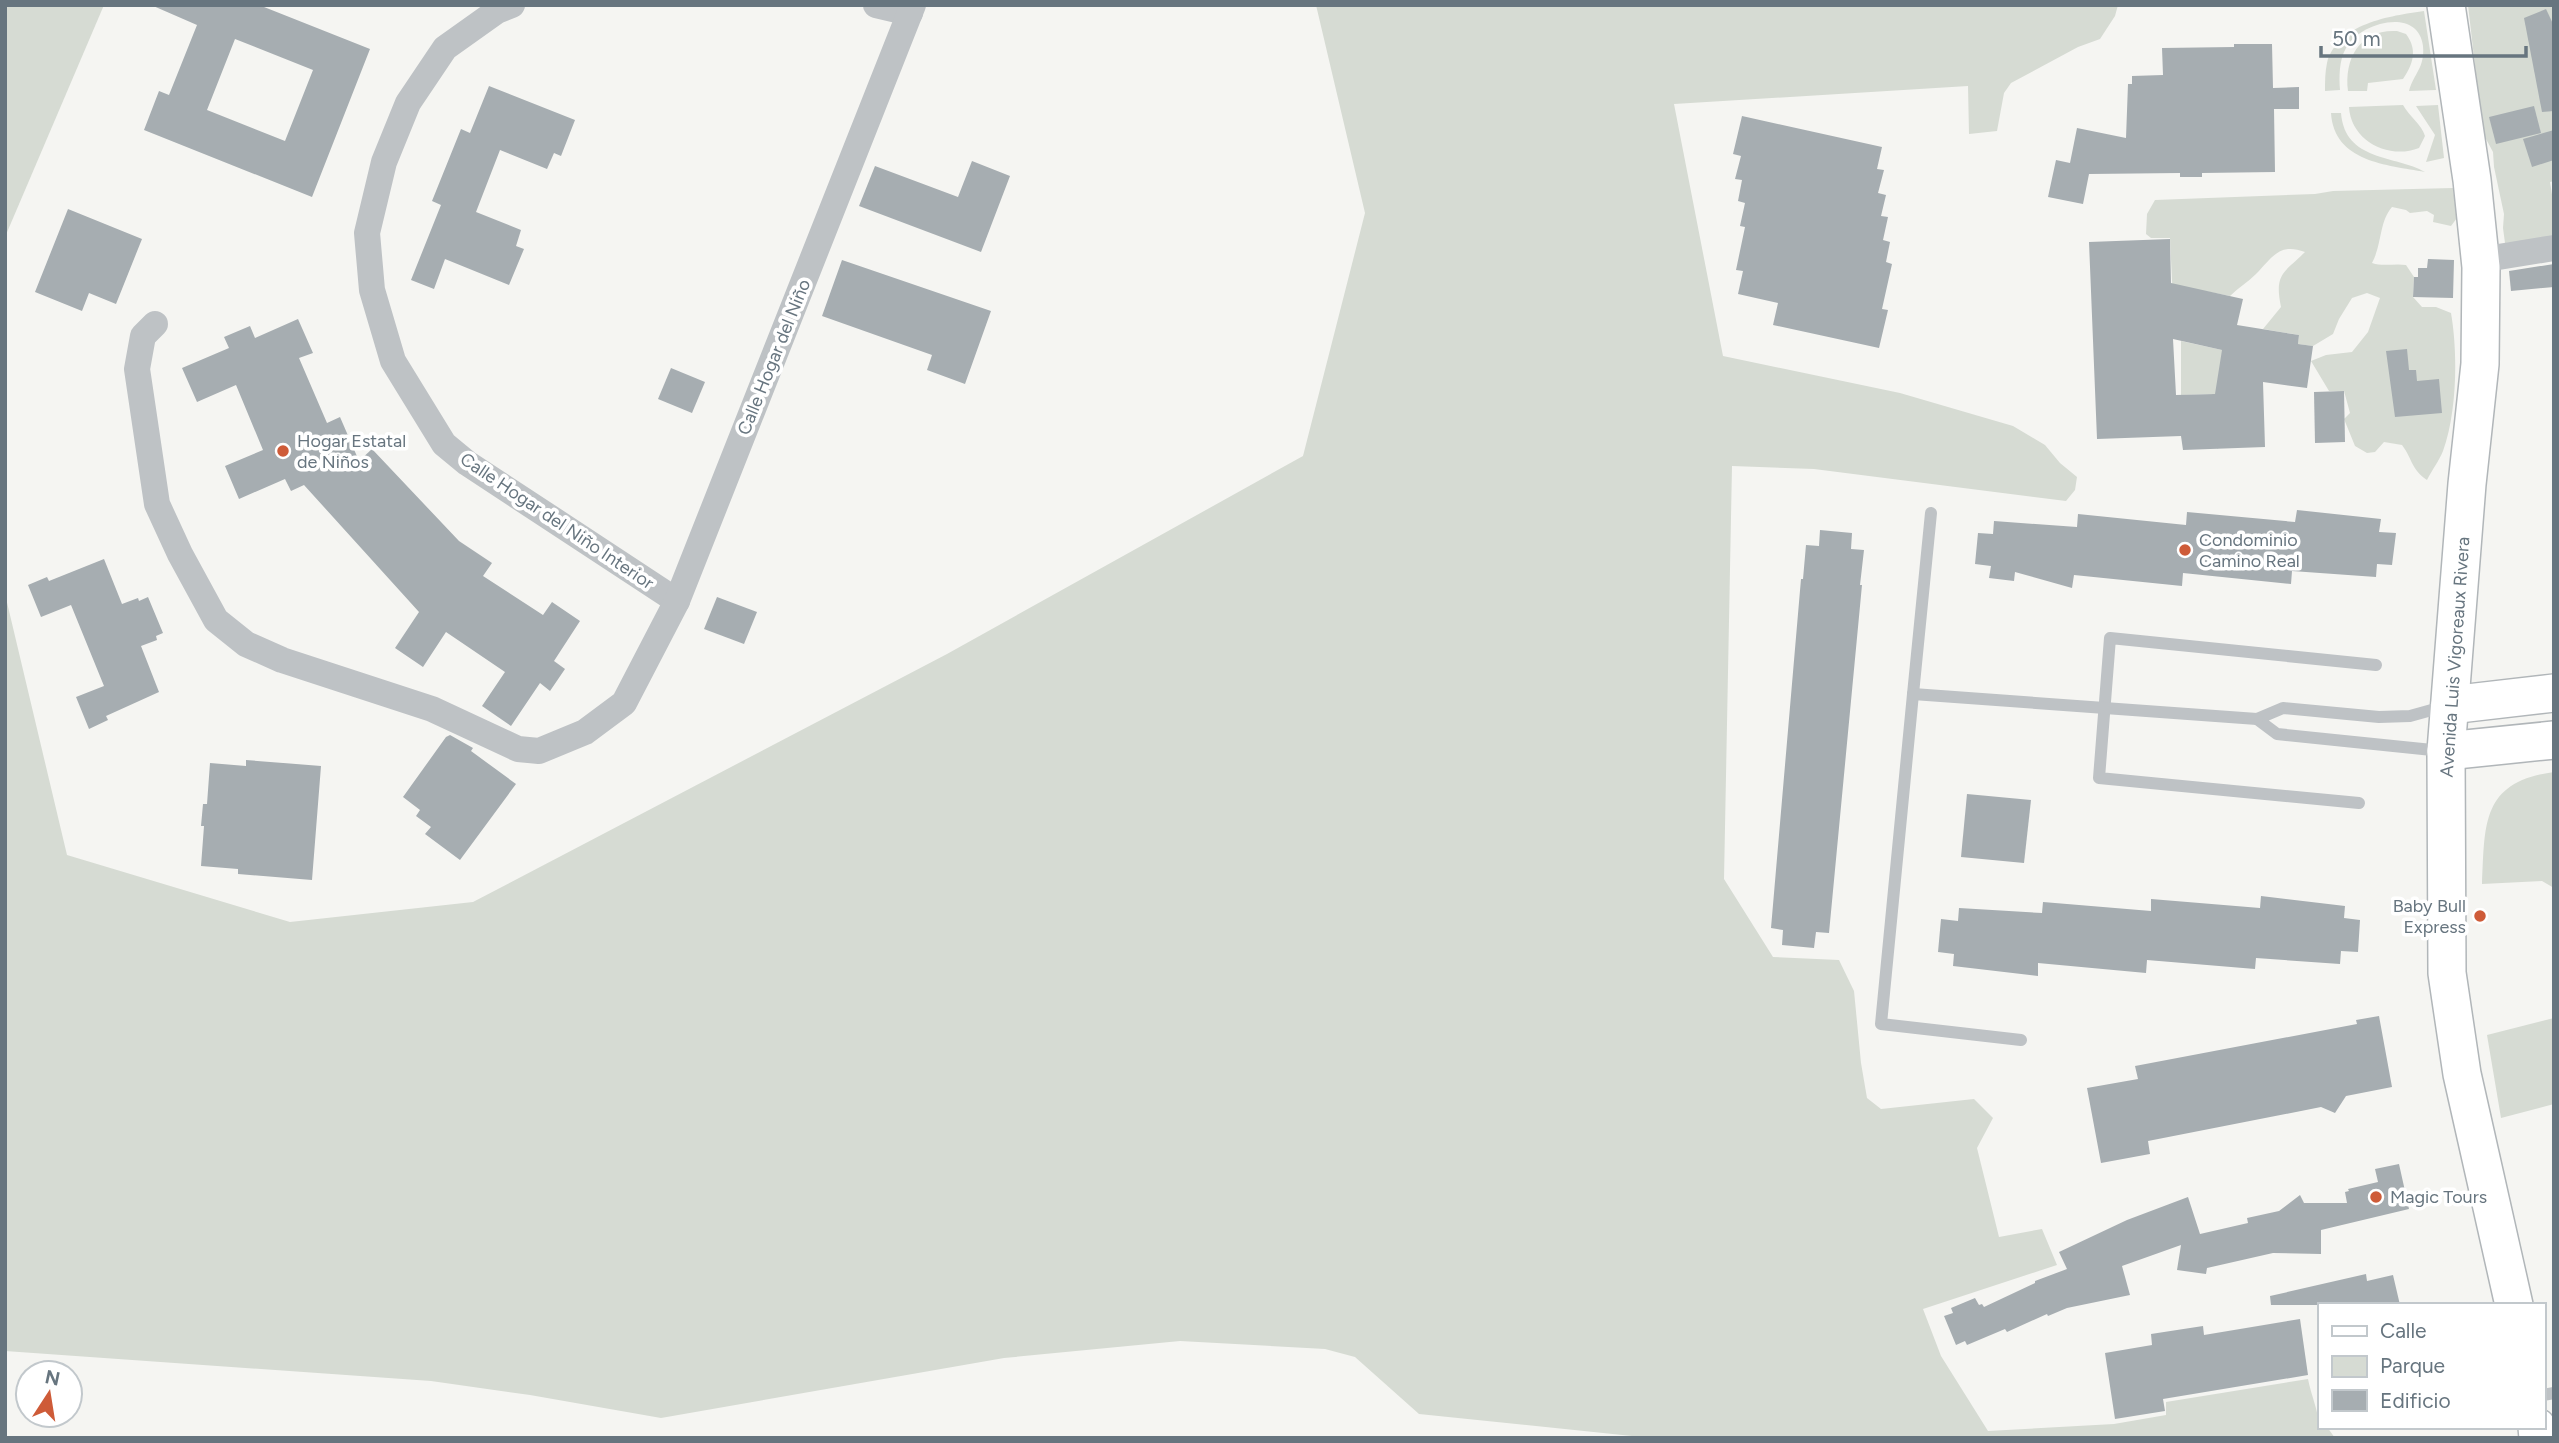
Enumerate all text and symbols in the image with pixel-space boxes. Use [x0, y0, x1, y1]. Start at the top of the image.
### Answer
scale bar [2321, 14, 2526, 58]
text: 50 m [2332, 26, 2381, 51]
street label: Calle Hogar del Niño [733, 276, 815, 438]
place label: Hogar Estatal de Niños [297, 430, 406, 473]
marker: Hogar Estatal de Niños [275, 443, 291, 459]
street label: Calle Hogar del Niño Interior [456, 448, 658, 594]
place label: Condominio Camino Real [2199, 529, 2300, 572]
street label: Avenida Luis Vigoreaux Rivera [2436, 536, 2474, 778]
marker: Condominio Camino Real [2177, 542, 2193, 558]
place label: Baby Bull Express [2393, 895, 2466, 938]
marker: Baby Bull Express [2472, 908, 2488, 924]
place label: Magic Tours [2390, 1186, 2487, 1208]
marker: Magic Tours [2368, 1189, 2384, 1205]
legend [2318, 1303, 2545, 1429]
text: Calle [2380, 1318, 2427, 1343]
text: Parque [2380, 1353, 2445, 1378]
north arrow [14, 1359, 84, 1429]
text: N [43, 1365, 62, 1391]
text: Edificio [2380, 1388, 2451, 1413]

